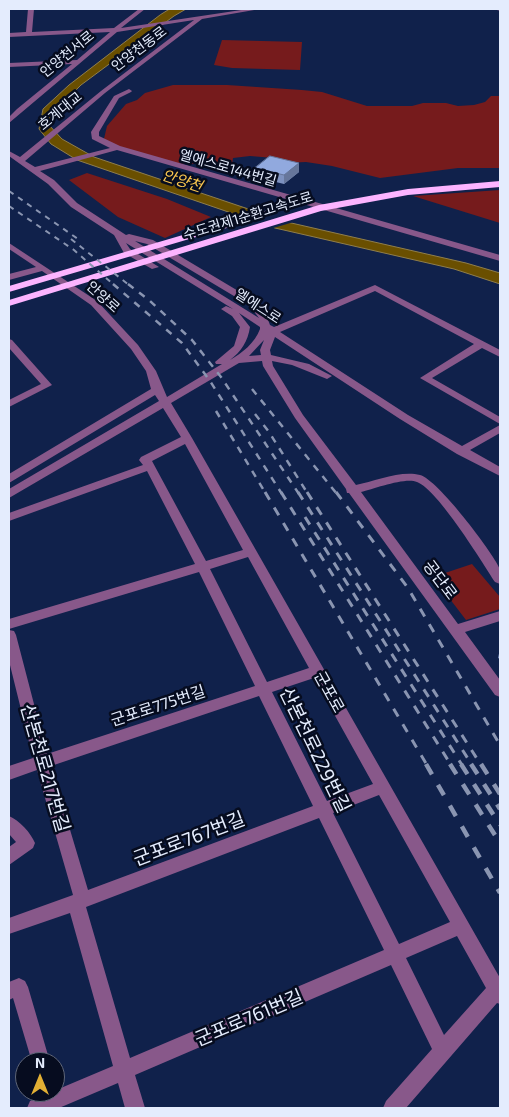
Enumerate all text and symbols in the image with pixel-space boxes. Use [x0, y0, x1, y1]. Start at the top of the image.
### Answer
street label: 안양천동로 [108, 23, 170, 75]
street label: 안양천서로 [37, 27, 97, 81]
street label: 호계대교 [35, 88, 85, 134]
street label: 엘에스로144번길 [178, 146, 278, 190]
water label: 안양천 [160, 166, 204, 196]
street label: 수도권제1순환고속도로 [181, 188, 315, 244]
street label: 안양로 [83, 278, 123, 316]
street label: 엘에스로 [232, 285, 284, 327]
street label: 공단로 [419, 557, 461, 603]
street label: 군포로 [310, 668, 348, 716]
street label: 군포로775번길 [108, 682, 208, 730]
street label: 산본천로229번길 [275, 683, 355, 817]
street label: 산본천로217번길 [16, 701, 74, 835]
street label: 군포로767번길 [130, 807, 248, 871]
street label: 군포로761번길 [191, 985, 307, 1051]
north arrow [15, 1052, 65, 1102]
text: N [35, 1054, 45, 1071]

